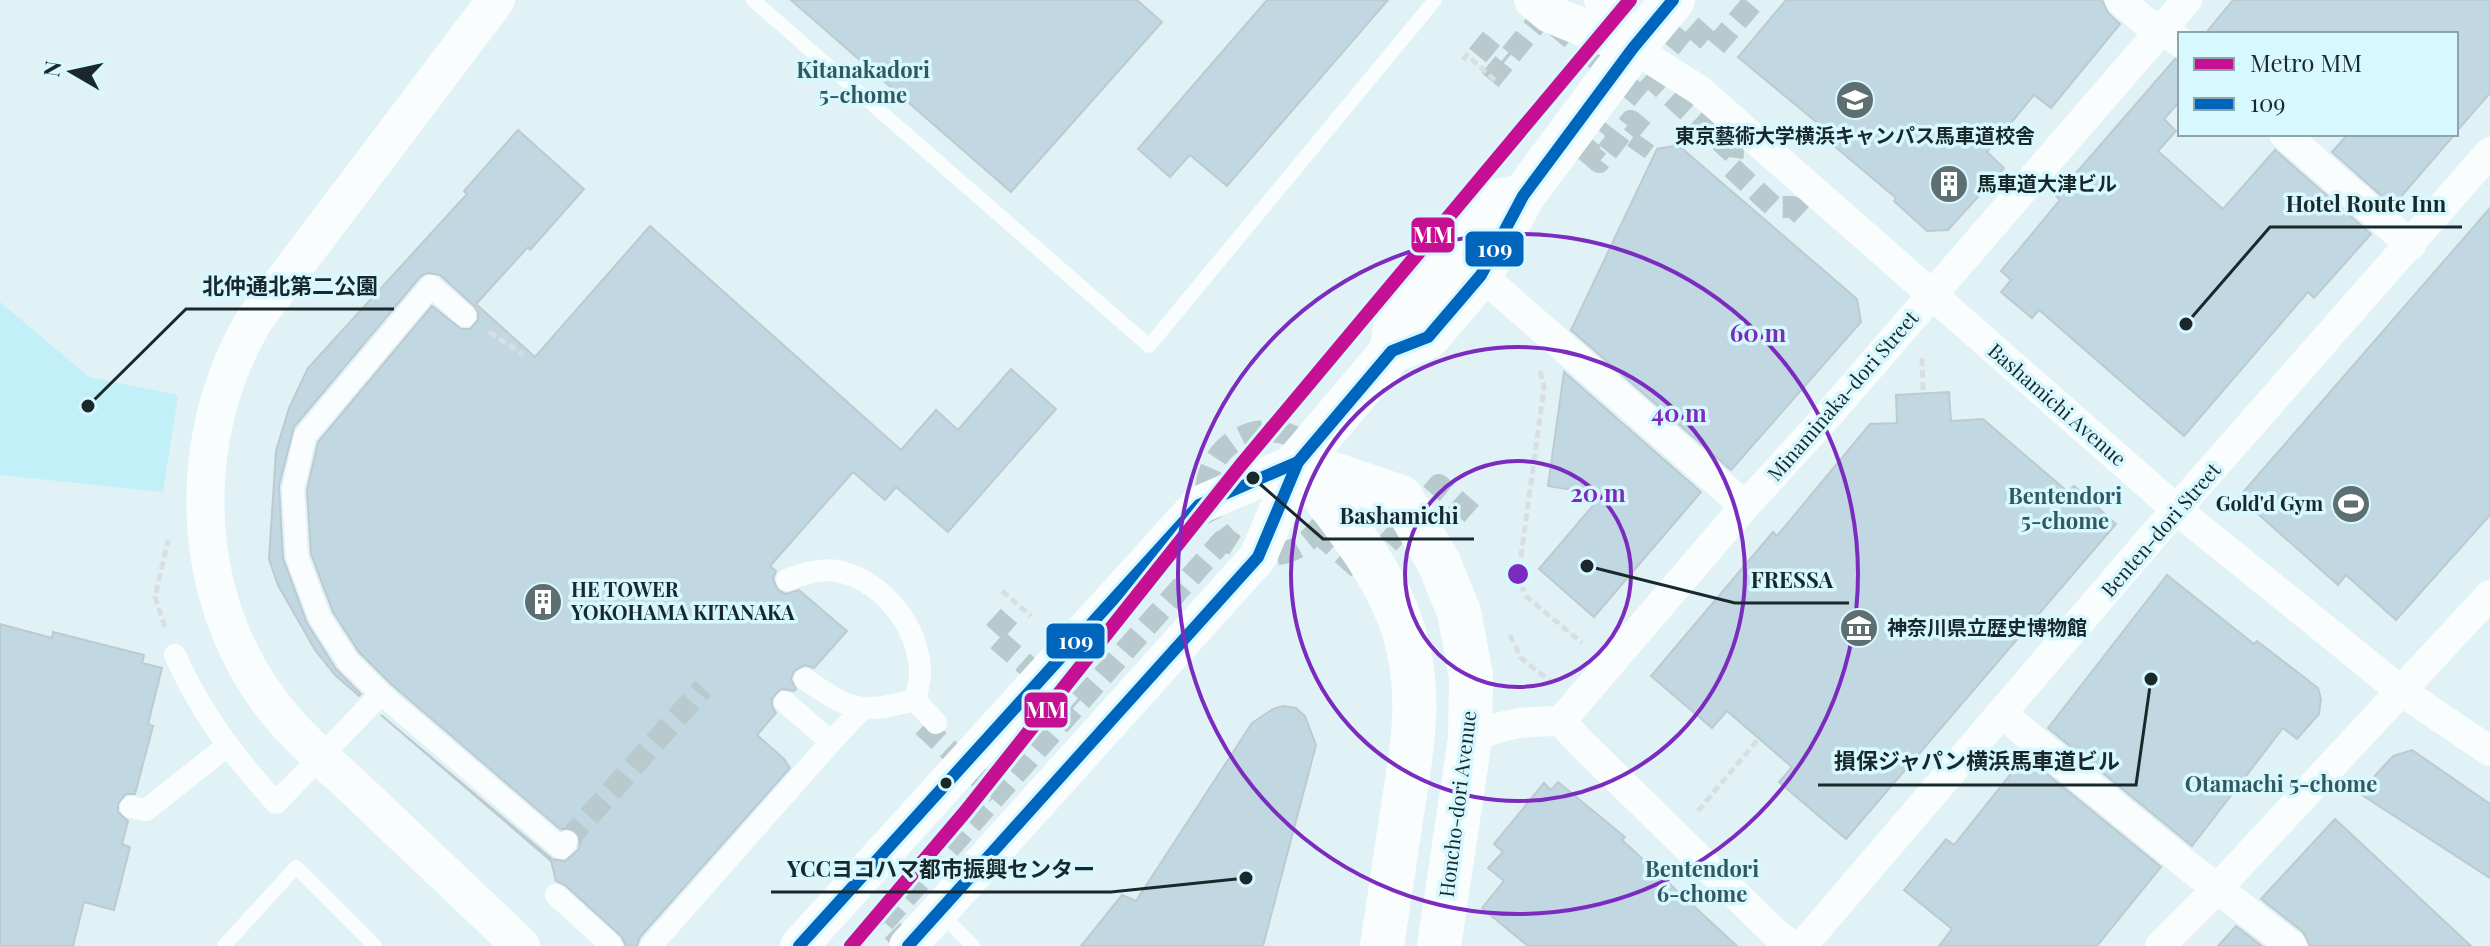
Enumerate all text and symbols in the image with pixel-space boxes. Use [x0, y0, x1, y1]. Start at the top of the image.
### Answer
north arrow [32, 32, 112, 112]
legend [2178, 32, 2458, 136]
text: Metro MM [2250, 46, 2362, 78]
district label: Kitanakadori 5-chome [796, 54, 930, 109]
text: N [35, 58, 67, 79]
school or university icon: 東京藝術大学横浜キャンパス馬車道校舎 [1834, 79, 1876, 121]
text: 109 [2250, 86, 2286, 118]
place label: 東京藝術大学横浜キャンパス馬車道校舎 [1675, 121, 2035, 148]
building icon: 馬車道大津ビル [1928, 163, 1970, 205]
place label: 馬車道大津ビル [1977, 169, 2117, 196]
callout: Hotel Route Inn [2270, 181, 2462, 227]
text: Hotel Route Inn [2286, 188, 2447, 218]
line badge: MM [1410, 216, 1456, 254]
text: MM [1413, 219, 1453, 249]
line badge: 109 [1464, 230, 1525, 268]
text: 109 [1478, 233, 1512, 263]
callout: 北仲通北第二公園 [186, 263, 394, 309]
text: 北仲通北第二公園 [202, 270, 378, 300]
street label: Minaminaka-dori Street [1760, 304, 1924, 486]
text: 60 m [1730, 316, 1786, 348]
street label: Bashamichi Avenue [1983, 336, 2133, 471]
text: 40 m [1651, 396, 1707, 428]
street label: Benten-dori Street [2094, 456, 2226, 602]
text: 20 m [1570, 476, 1626, 508]
district label: Bentendori 5-chome [2008, 480, 2122, 535]
sports icon: Gold'd Gym [2330, 483, 2372, 525]
place label: Gold'd Gym [2216, 489, 2323, 516]
callout: Bashamichi [1323, 493, 1474, 539]
text: Bashamichi [1339, 500, 1459, 530]
callout: FRESSA [1735, 557, 1849, 603]
centre of rings [1504, 560, 1532, 588]
text: FRESSA [1751, 564, 1833, 594]
place label: HE TOWER YOKOHAMA KITANAKA [570, 575, 795, 625]
building icon: HE TOWER YOKOHAMA KITANAKA [522, 581, 564, 623]
museum icon: 神奈川県立歴史博物館 [1838, 607, 1880, 649]
place label: 神奈川県立歴史博物館 [1887, 613, 2087, 640]
line badge: 109 [1045, 622, 1106, 660]
text: 109 [1059, 625, 1093, 655]
line badge: MM [1023, 691, 1069, 729]
text: MM [1026, 694, 1066, 724]
street label: Honcho-dori Avenue [1432, 709, 1481, 899]
callout: 損保ジャパン横浜馬車道ビル [1818, 739, 2136, 785]
text: 損保ジャパン横浜馬車道ビル [1834, 745, 2120, 775]
district label: Otamachi 5-chome [2185, 768, 2377, 798]
unlabelled marker [938, 775, 954, 791]
callout: YCCヨコハマ都市振興センター [771, 846, 1111, 892]
text: YCCヨコハマ都市振興センター [786, 853, 1095, 883]
district label: Bentendori 6-chome [1645, 853, 1759, 908]

